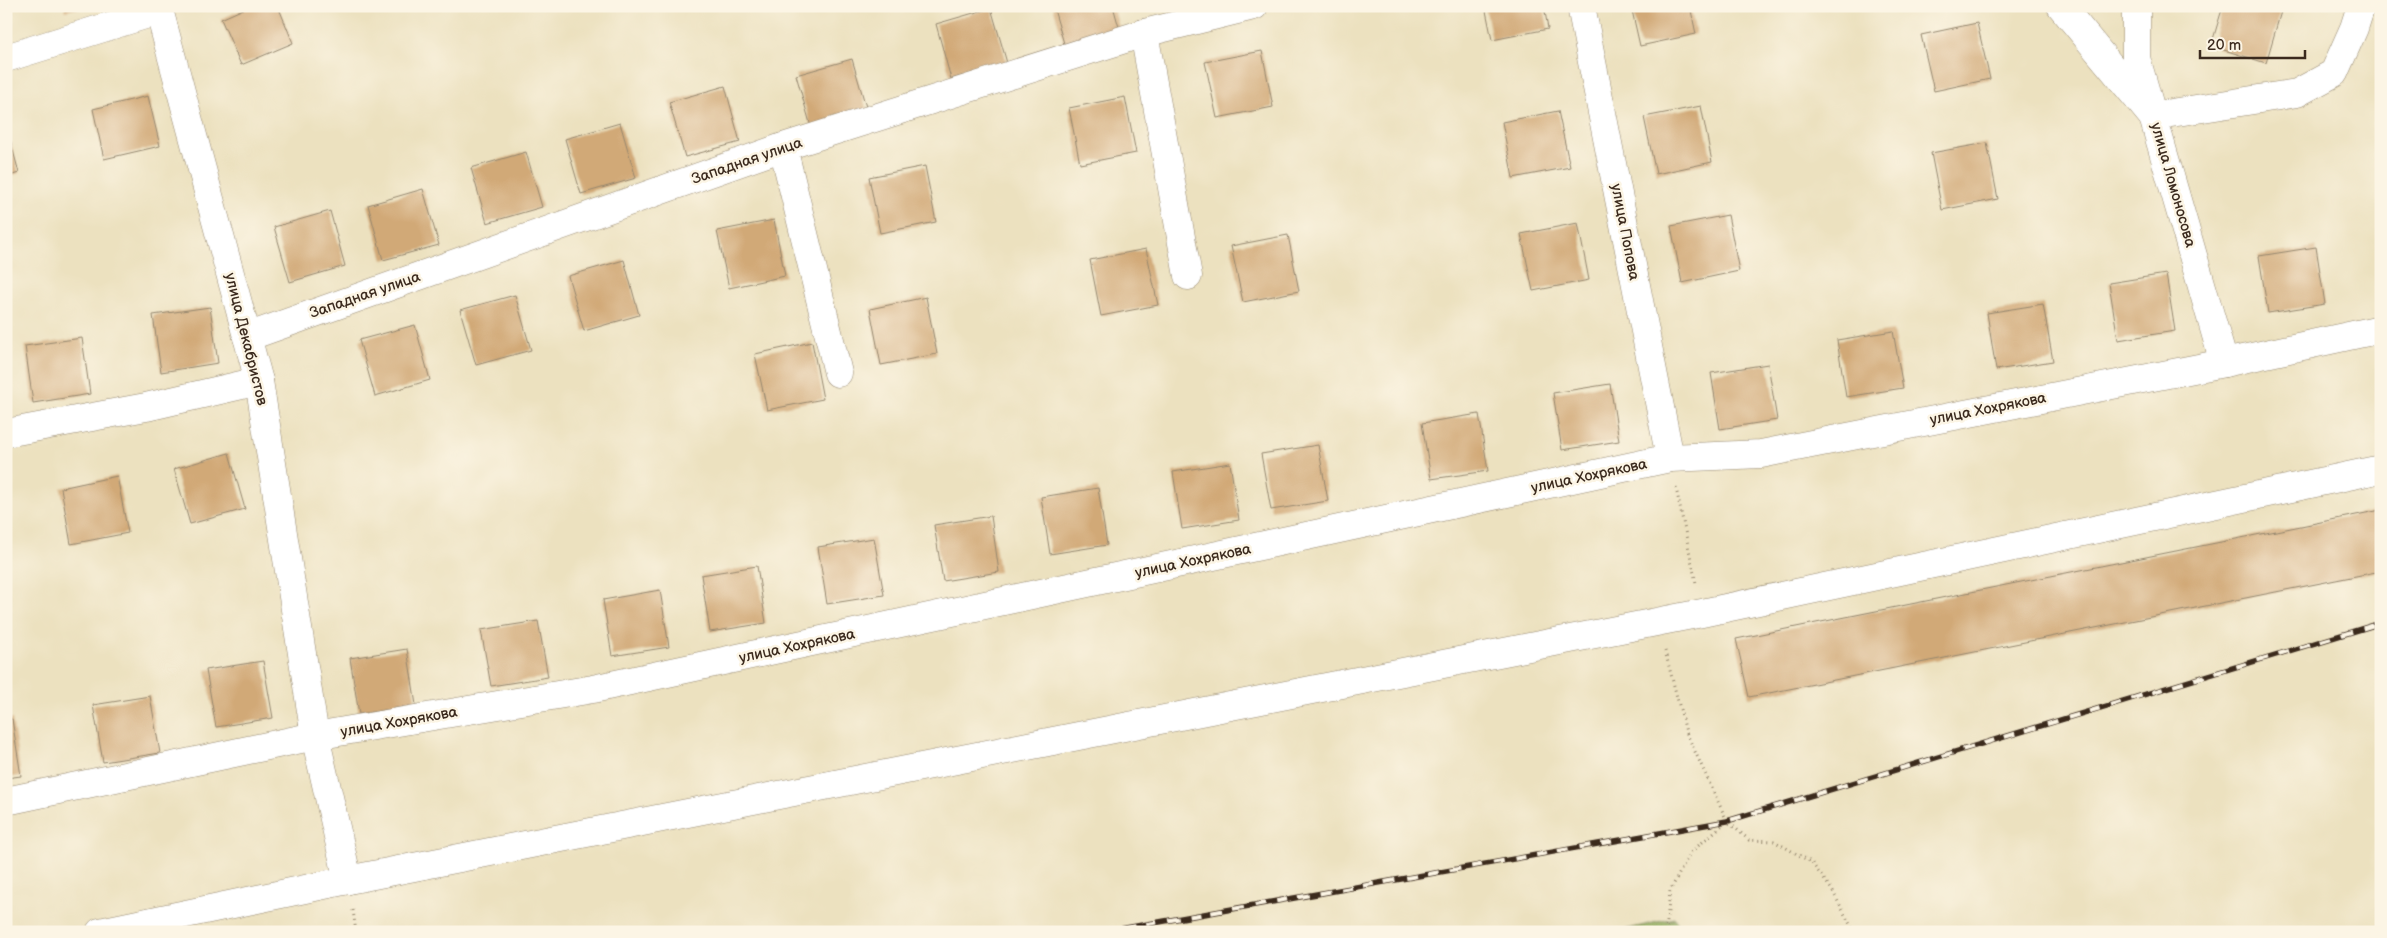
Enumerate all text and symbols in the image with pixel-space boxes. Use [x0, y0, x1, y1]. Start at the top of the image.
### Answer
scale bar [2200, 28, 2304, 60]
text: 20 m [2207, 36, 2241, 55]
street label: улица Ломоносова [2146, 120, 2200, 250]
street label: Западная улица [689, 133, 805, 189]
street label: улица Попова [1606, 182, 1644, 282]
street label: Западная улица [307, 267, 423, 323]
street label: улица Декабристов [220, 271, 272, 407]
street label: улица Хохрякова [1928, 388, 2048, 430]
street label: улица Хохрякова [1529, 454, 1649, 498]
street label: улица Хохрякова [1133, 539, 1253, 583]
street label: улица Хохрякова [737, 624, 857, 668]
street label: улица Хохрякова [339, 702, 459, 742]

